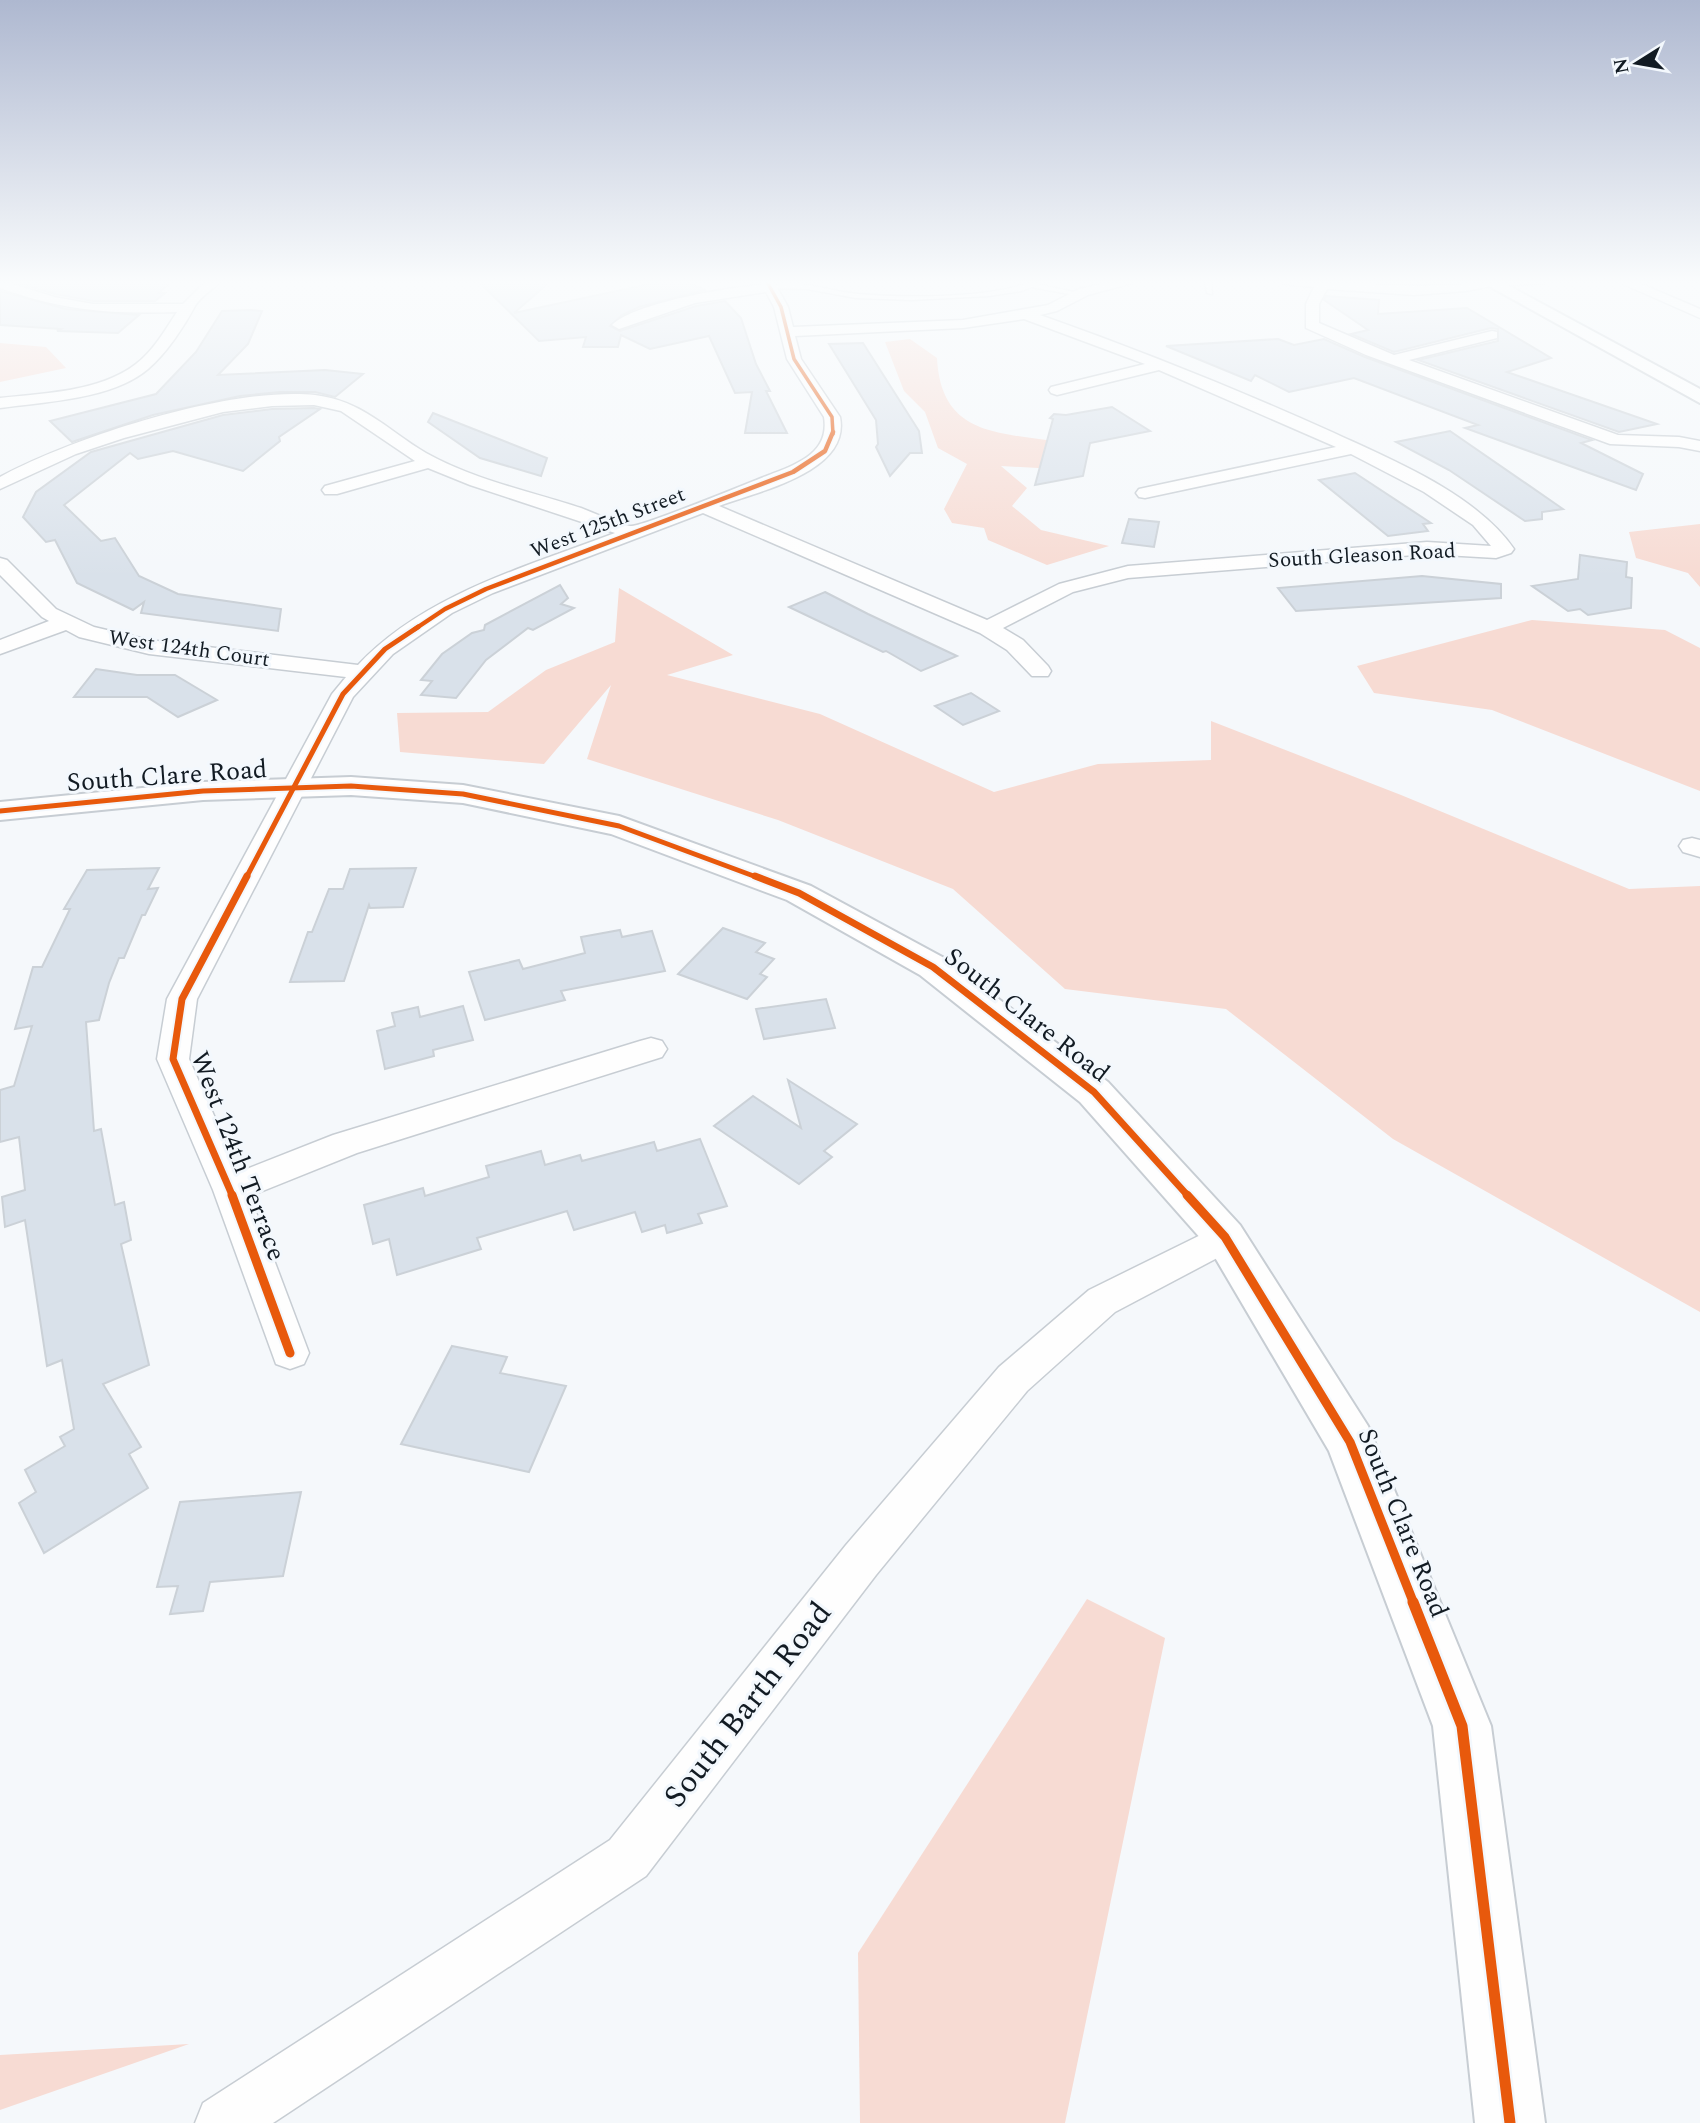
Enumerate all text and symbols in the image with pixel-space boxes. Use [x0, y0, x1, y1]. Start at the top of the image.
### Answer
north arrow [1602, 28, 1672, 98]
text: N [1606, 56, 1637, 76]
street label: West 125th Street [526, 479, 690, 567]
street label: South Gleason Road [1267, 535, 1457, 577]
street label: West 124th Court [106, 622, 272, 676]
street label: South Clare Road [65, 749, 269, 803]
street label: South Clare Road [935, 937, 1119, 1093]
street label: West 124th Terrace [180, 1045, 296, 1267]
street label: South Clare Road [1347, 1422, 1459, 1624]
street label: South Barth Road [652, 1591, 844, 1819]

